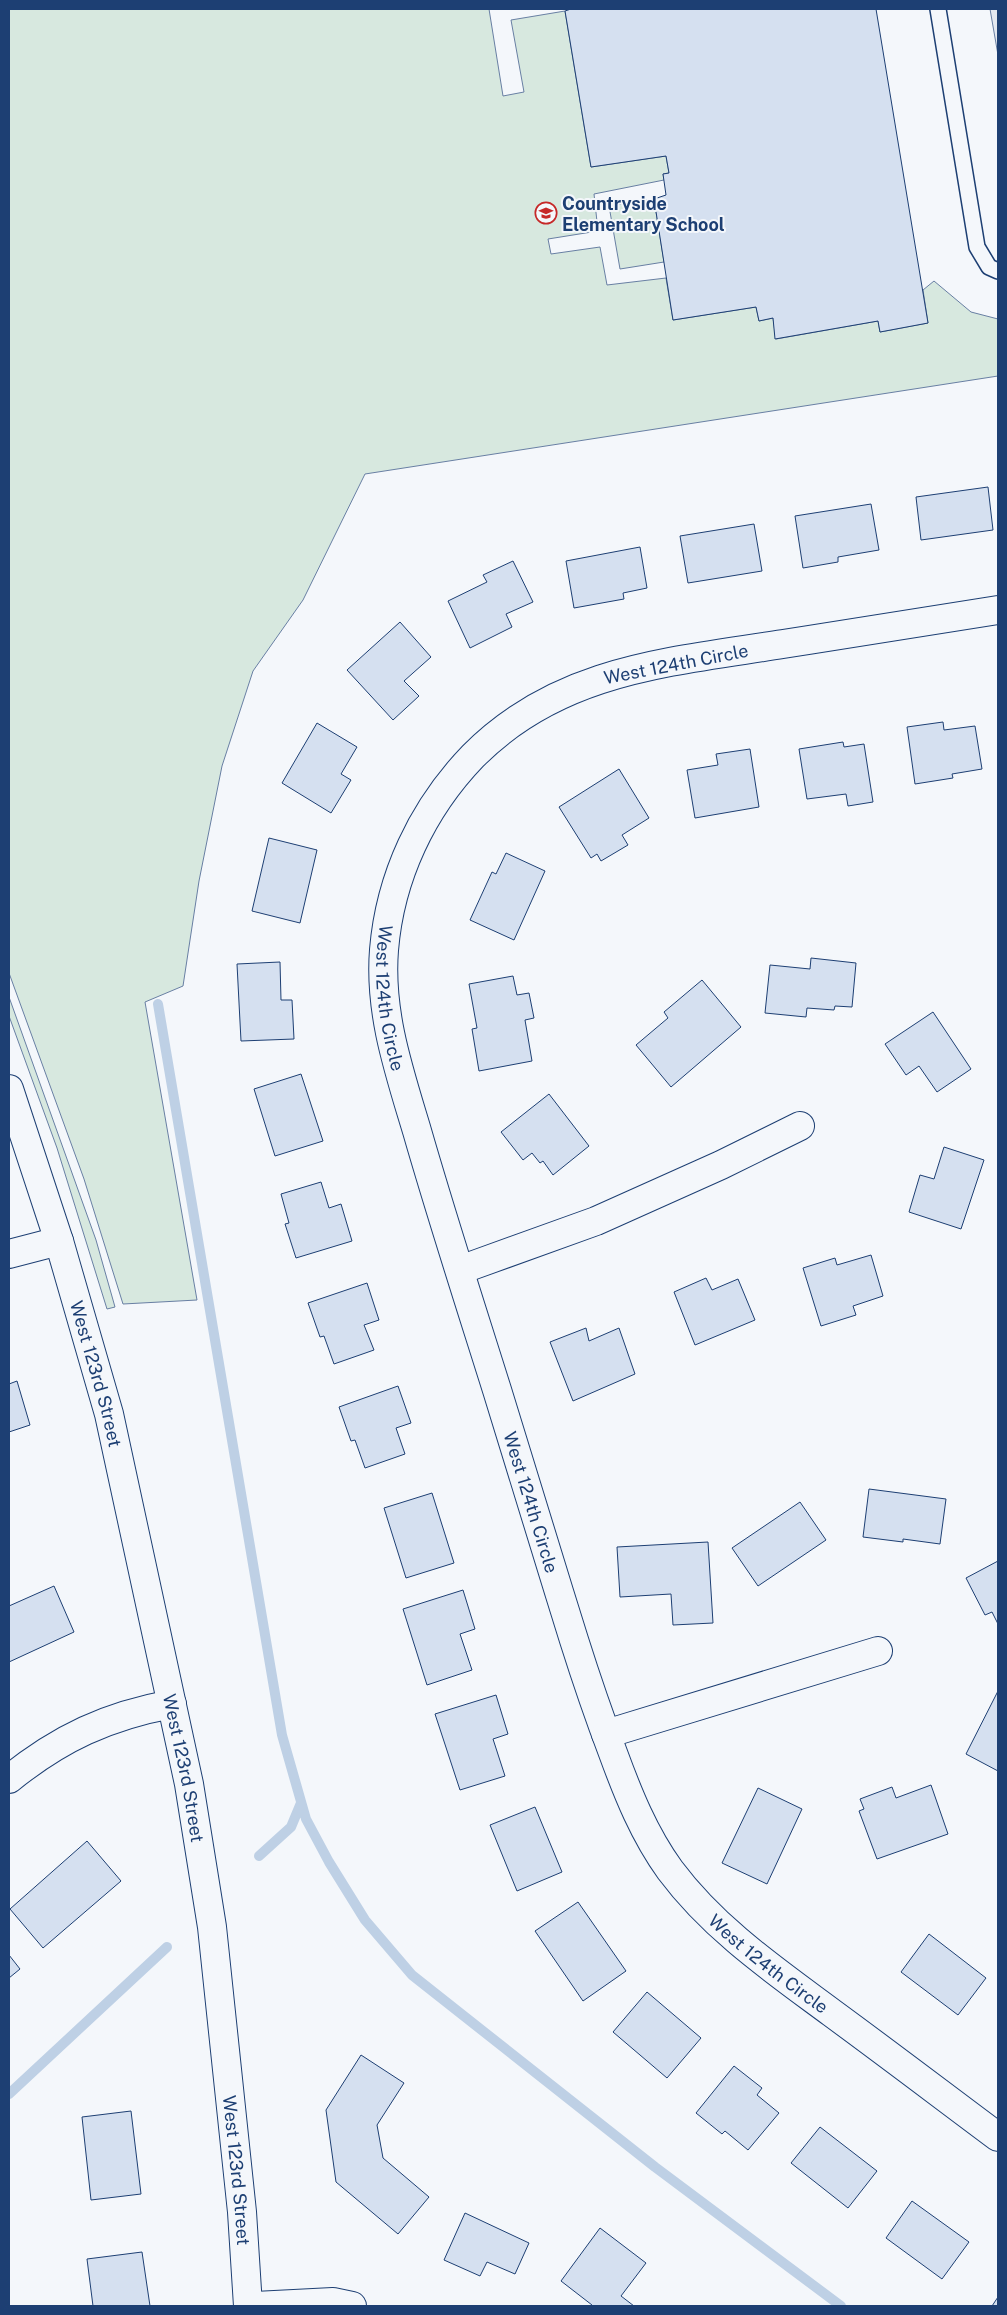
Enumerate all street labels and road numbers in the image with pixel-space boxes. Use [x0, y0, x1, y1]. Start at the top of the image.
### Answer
street label: West 124th Circle [602, 640, 750, 688]
street label: West 124th Circle [373, 924, 409, 1073]
street label: West 123rd Street [66, 1298, 126, 1449]
street label: West 124th Circle [500, 1429, 563, 1575]
street label: West 123rd Street [159, 1692, 209, 1844]
street label: West 124th Circle [705, 1910, 833, 2017]
street label: West 123rd Street [219, 2094, 255, 2246]

